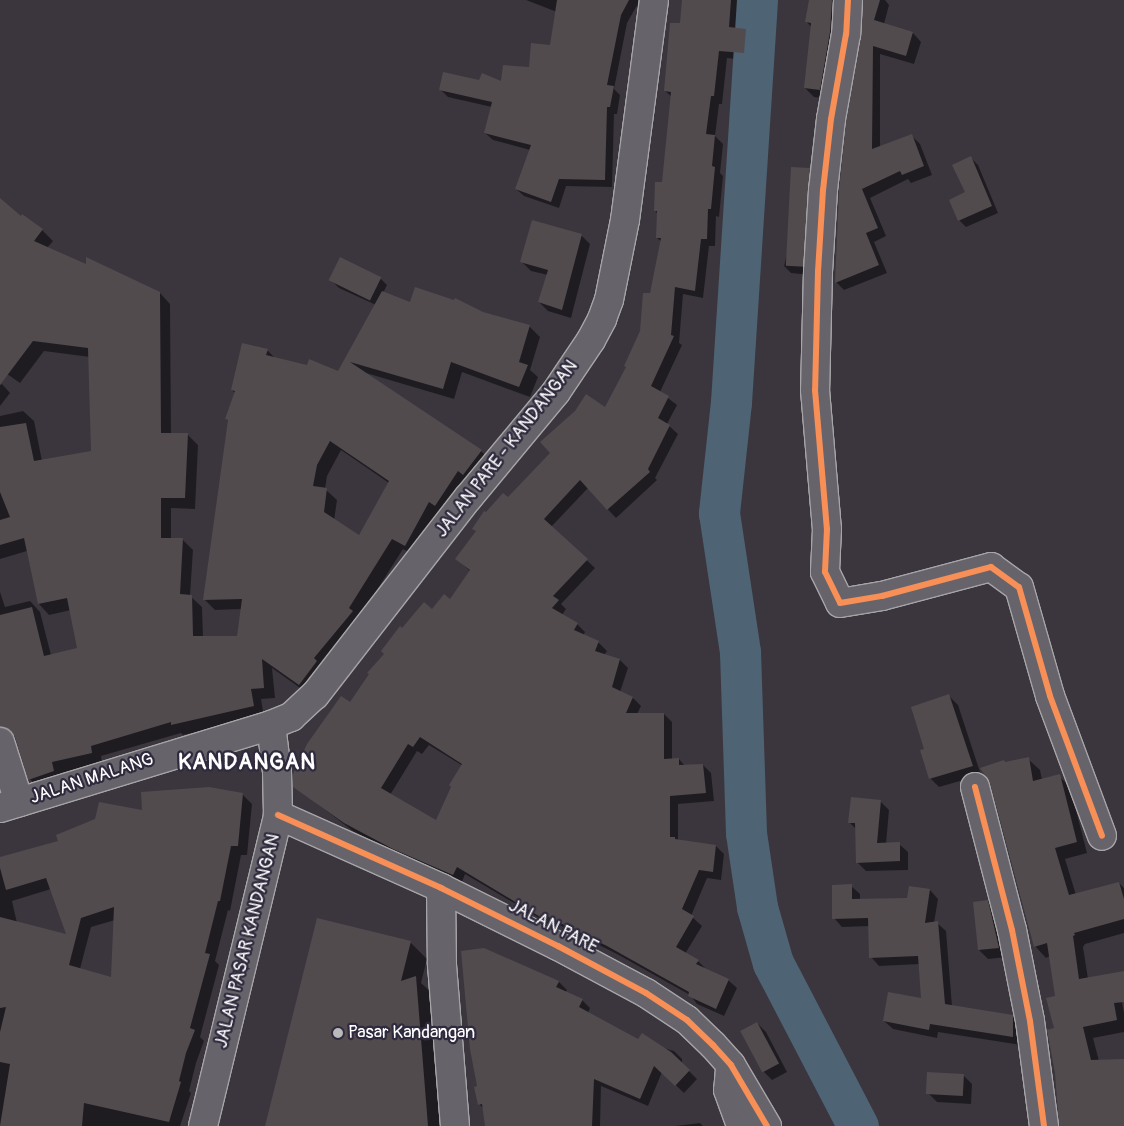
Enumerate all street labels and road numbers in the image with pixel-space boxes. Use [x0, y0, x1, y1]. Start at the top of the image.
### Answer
street label: JALAN PARE - KANDANGAN [431, 356, 583, 542]
street label: JALAN MALANG [27, 749, 157, 809]
street label: JALAN PASAR KANDANGAN [211, 832, 285, 1050]
street label: JALAN PARE [505, 895, 601, 959]

